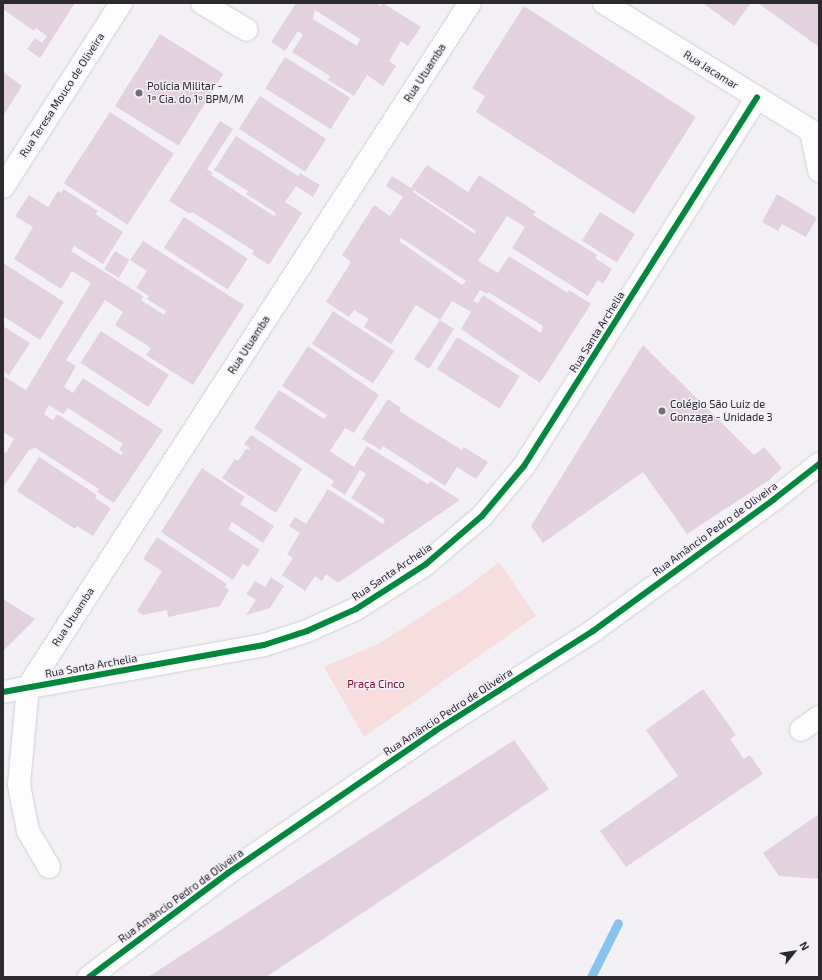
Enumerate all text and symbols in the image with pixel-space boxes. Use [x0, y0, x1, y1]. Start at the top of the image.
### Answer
street label: Rua Teresa Mouco de Oliveira [17, 30, 107, 160]
street label: Rua Utuamba [401, 41, 449, 105]
street label: Rua Jacamar [681, 48, 741, 92]
place label: Polícia Militar - 1ª Cia. do 1º BPM/M [147, 80, 244, 106]
marker: Polícia Militar - 1ª Cia. do 1º BPM/M [134, 88, 144, 98]
street label: Rua Santa Archelia [567, 289, 627, 375]
street label: Rua Utuamba [225, 313, 273, 377]
place label: Colégio São Luiz de Gonzaga - Unidade 3 [670, 398, 773, 424]
marker: Colégio São Luiz de Gonzaga - Unidade 3 [657, 406, 667, 416]
street label: Rua Amâncio Pedro de Oliveira [650, 479, 780, 579]
street label: Rua Santa Archelia [349, 540, 435, 604]
street label: Rua Utuamba [49, 585, 97, 649]
street label: Rua Santa Archelia [44, 651, 138, 681]
street label: Rua Amâncio Pedro de Oliveira [381, 665, 515, 759]
park label: Praça Cinco [347, 677, 405, 691]
street label: Rua Amâncio Pedro de Oliveira [116, 846, 246, 946]
north arrow [774, 932, 814, 972]
text: N [797, 939, 812, 952]

